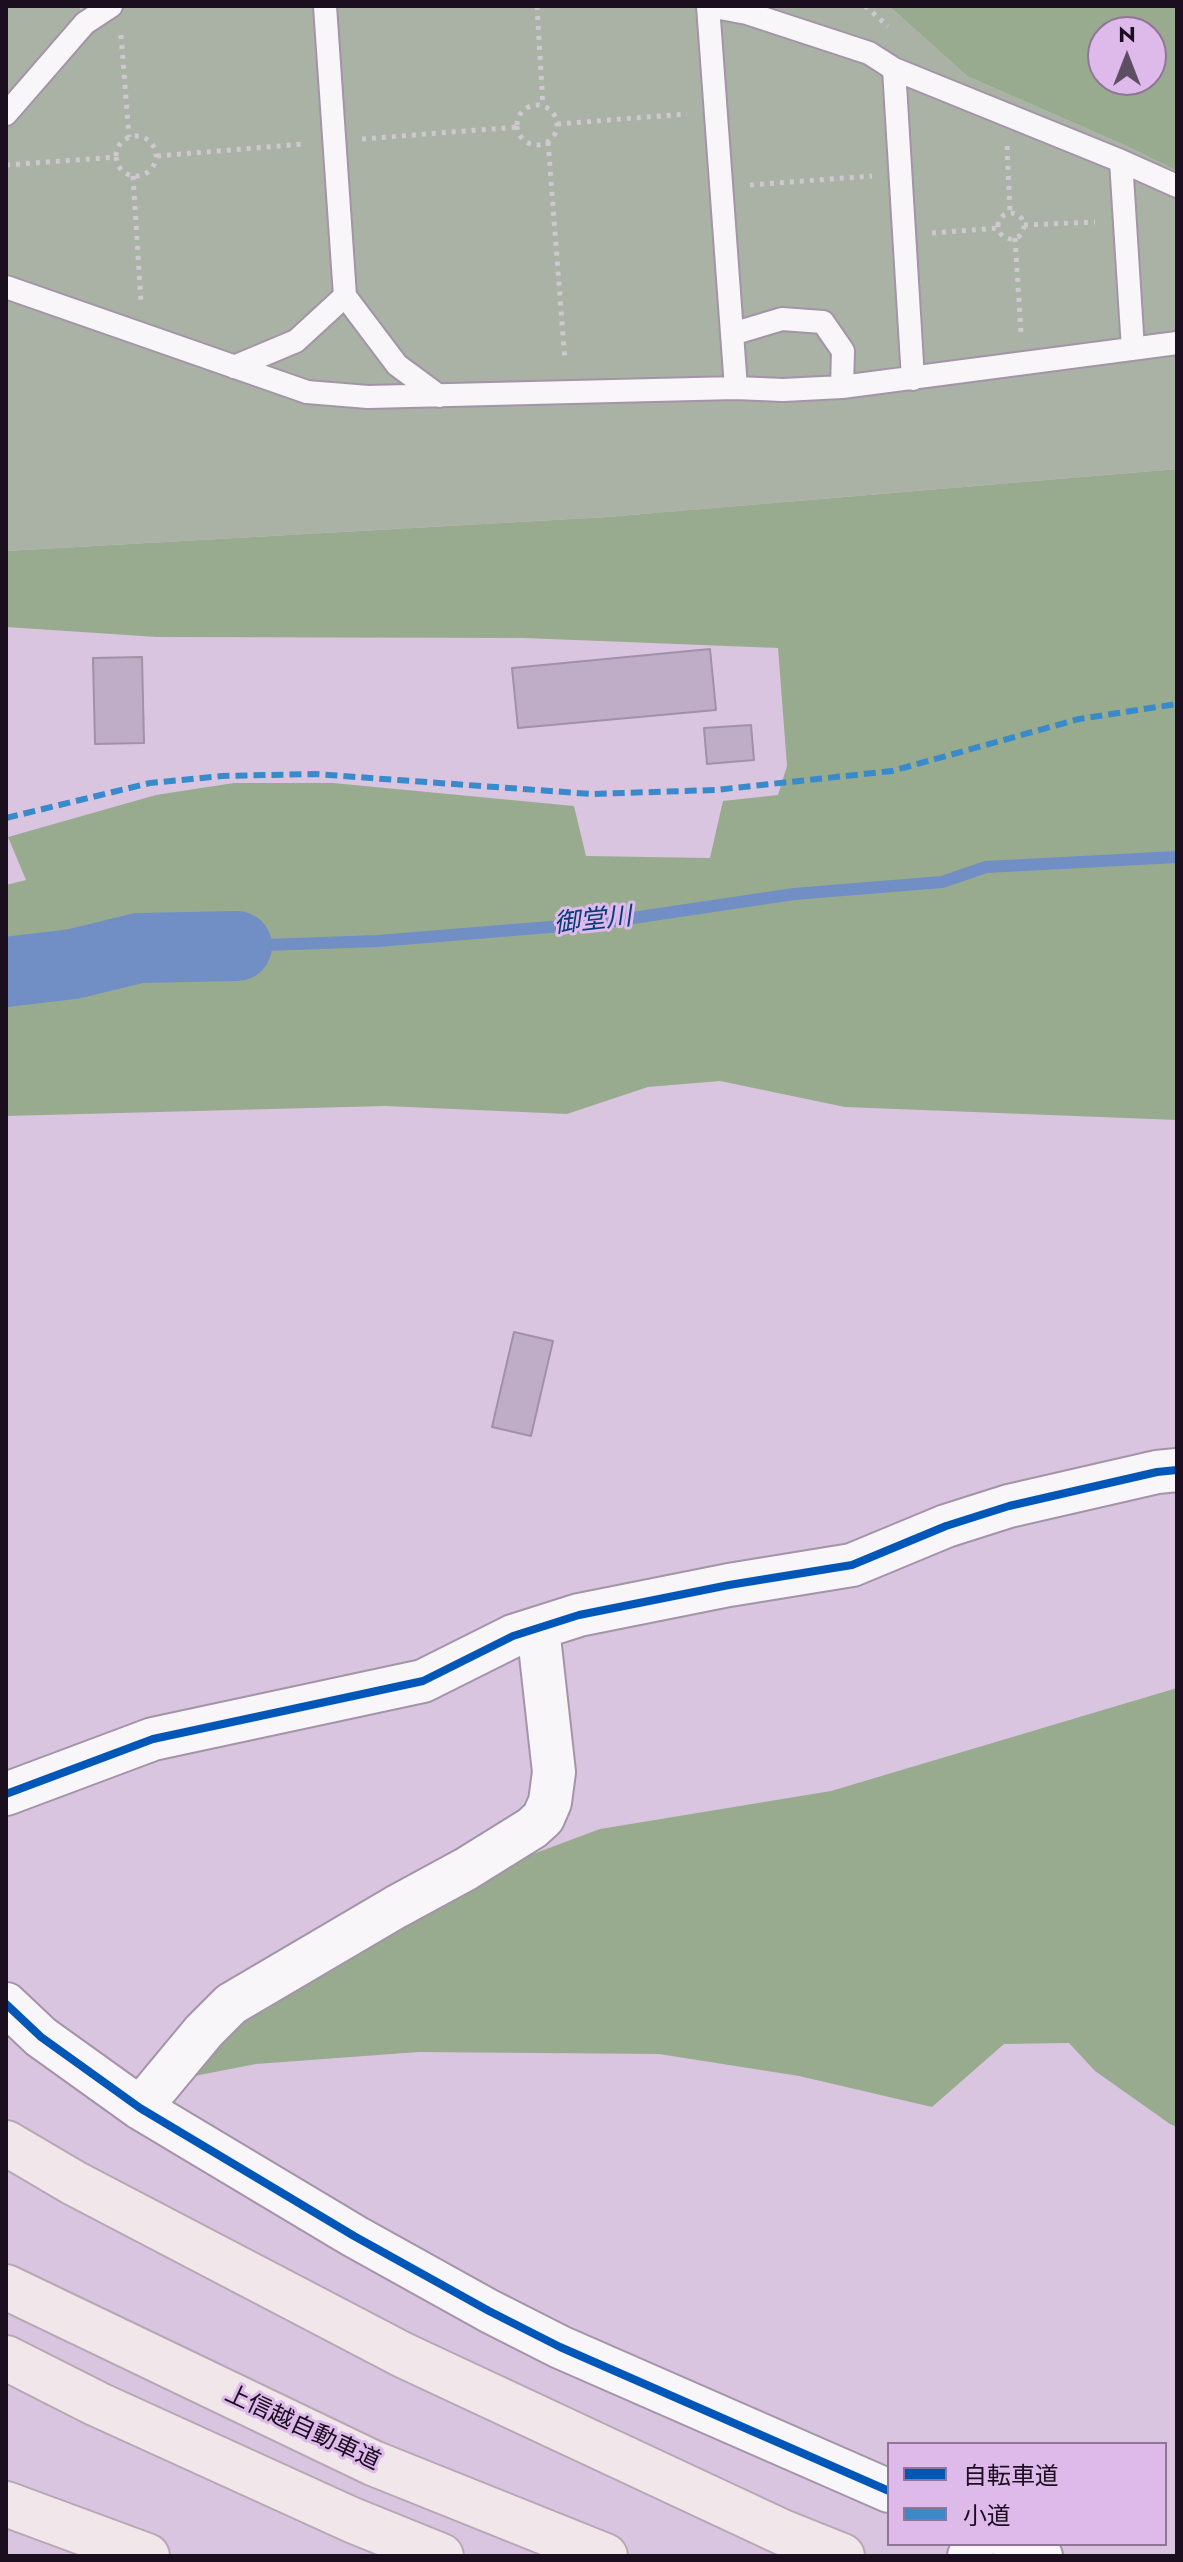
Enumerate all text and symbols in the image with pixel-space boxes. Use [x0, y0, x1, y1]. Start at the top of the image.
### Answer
north arrow [1087, 16, 1167, 96]
text: N [1118, 18, 1136, 50]
water label: 御堂川 [553, 902, 633, 942]
street label: 上信越自動車道 [220, 2380, 384, 2478]
legend [887, 2442, 1167, 2546]
text: 自転車道 [963, 2458, 1059, 2493]
text: 小道 [963, 2498, 1011, 2533]

